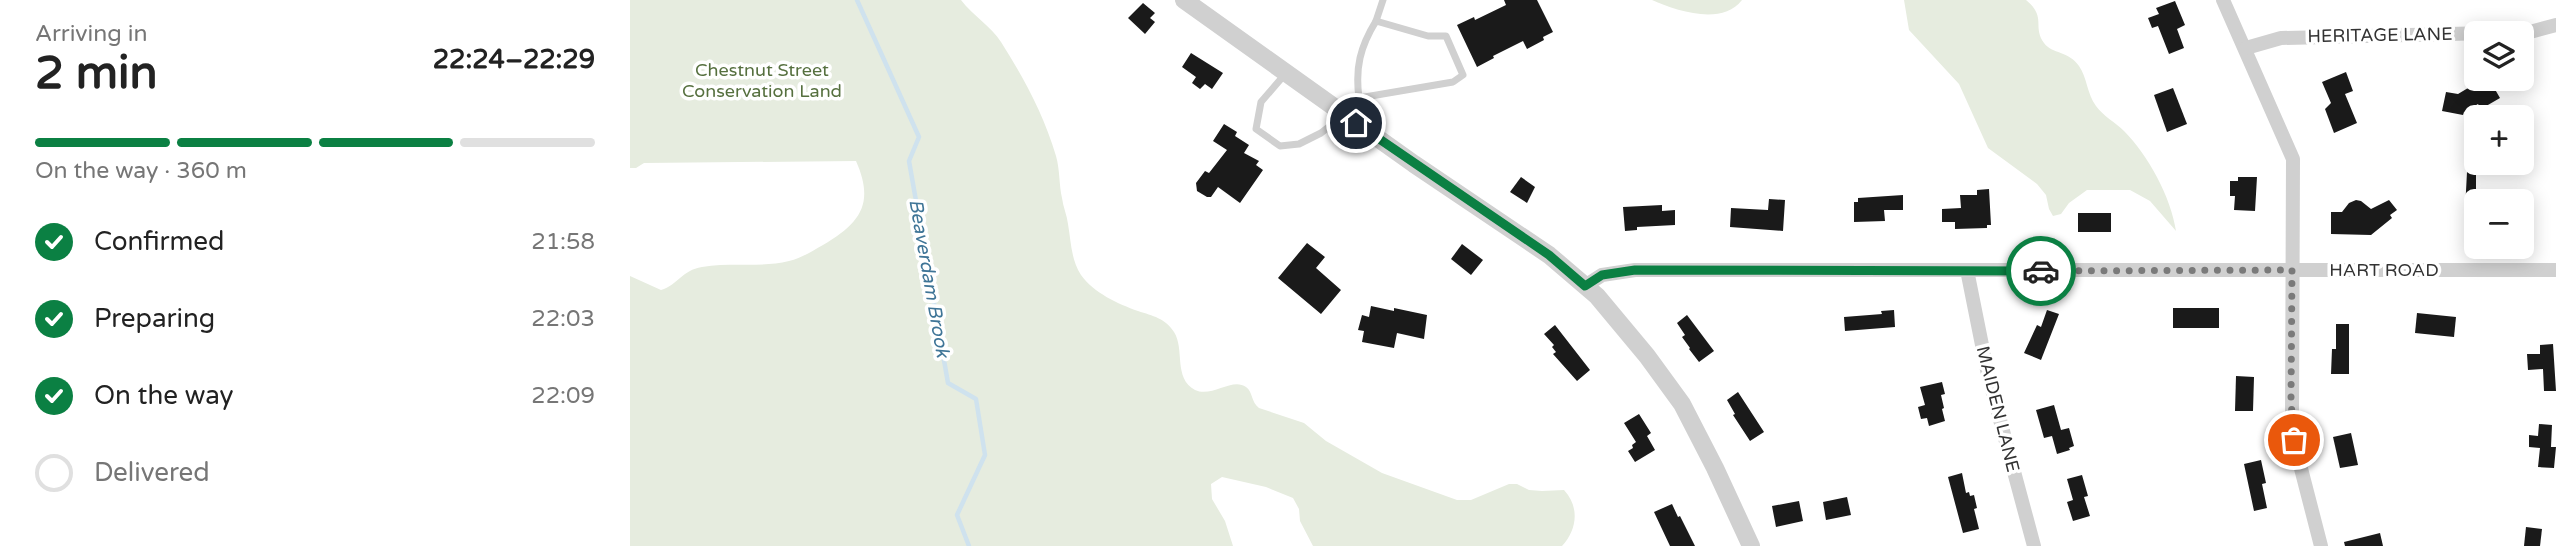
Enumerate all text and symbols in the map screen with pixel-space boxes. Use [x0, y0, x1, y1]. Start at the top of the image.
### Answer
text: Arriving in [35, 20, 148, 48]
map controls [2464, 21, 2534, 259]
button: layers [2464, 21, 2534, 91]
street label: HERITAGE LANE [2307, 23, 2453, 47]
text: 22:24–22:29 [433, 44, 595, 75]
text: 2 min [35, 46, 158, 101]
park label: Chestnut Street Conservation Land [682, 59, 842, 102]
pin [1326, 93, 1386, 153]
icon: home [1337, 104, 1375, 142]
button: + [2464, 105, 2534, 175]
text: On the way · 360 m [35, 157, 247, 185]
button: − [2464, 189, 2534, 259]
water label: Beaverdam Brook [904, 197, 954, 361]
icon: check [35, 223, 73, 261]
text: Confirmed [94, 226, 224, 257]
text: 21:58 [531, 228, 595, 256]
courier [2006, 236, 2076, 306]
icon: car [2022, 252, 2060, 290]
street label: HART ROAD [2329, 259, 2439, 281]
icon: check [35, 300, 73, 338]
text: Preparing [94, 303, 215, 334]
text: 22:03 [531, 305, 595, 333]
street label: MAIDEN LANE [1972, 344, 2024, 474]
icon: check [35, 377, 73, 415]
text: On the way [94, 380, 234, 411]
text: 22:09 [531, 382, 595, 410]
pin [2264, 410, 2324, 470]
icon: bag [2275, 421, 2313, 459]
text: Delivered [94, 457, 210, 488]

